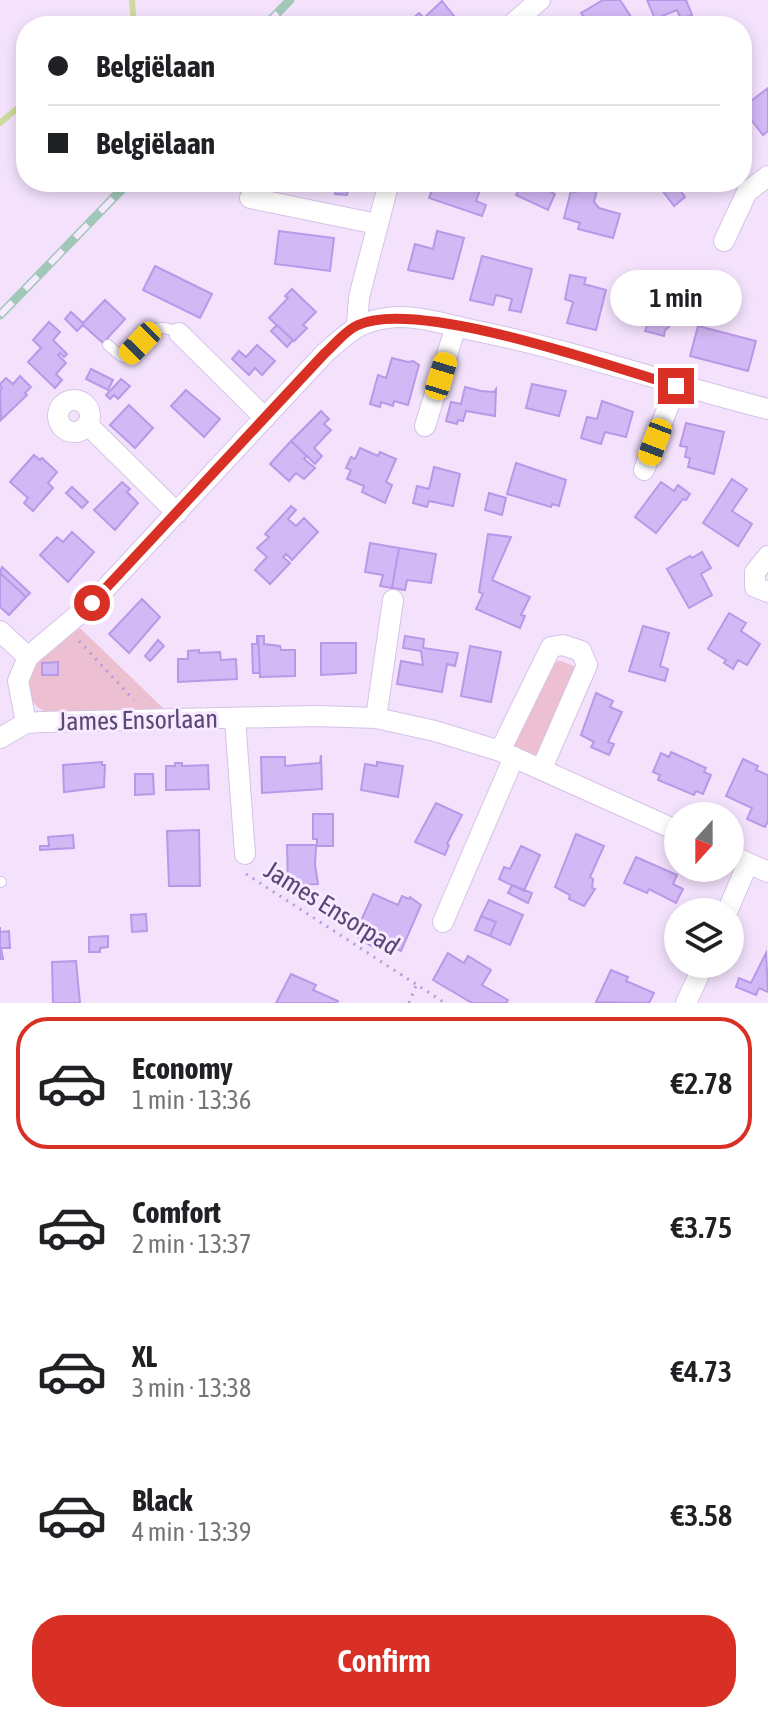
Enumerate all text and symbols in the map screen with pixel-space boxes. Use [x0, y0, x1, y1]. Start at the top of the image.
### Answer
text: Belgiëlaan [96, 49, 215, 83]
text: Belgiëlaan [96, 126, 215, 160]
callout: 1 min [610, 270, 742, 326]
text: 1 min [649, 283, 703, 313]
car [115, 317, 165, 369]
car [423, 350, 459, 402]
route end [658, 368, 694, 404]
car [635, 415, 675, 469]
route start [74, 585, 110, 621]
street label: James Ensorlaan [58, 704, 218, 736]
north arrow [664, 802, 744, 882]
map controls [664, 802, 744, 978]
street label: James Ensorpad [259, 855, 405, 961]
button: layers [664, 898, 744, 978]
icon: car [36, 1047, 108, 1119]
text: Economy [132, 1051, 233, 1085]
text: €2.78 [671, 1066, 732, 1100]
text: 1 min · 13:36 [132, 1085, 251, 1115]
icon: car [36, 1191, 108, 1263]
text: Comfort [132, 1195, 221, 1229]
text: €3.75 [671, 1210, 732, 1244]
text: 2 min · 13:37 [132, 1229, 251, 1259]
icon: car [36, 1335, 108, 1407]
text: XL [132, 1339, 157, 1373]
text: €4.73 [671, 1354, 732, 1388]
text: 3 min · 13:38 [132, 1373, 251, 1403]
icon: car [36, 1479, 108, 1551]
text: Black [132, 1483, 192, 1517]
text: €3.58 [671, 1498, 732, 1532]
text: 4 min · 13:39 [132, 1517, 251, 1547]
button: Confirm [32, 1615, 736, 1707]

